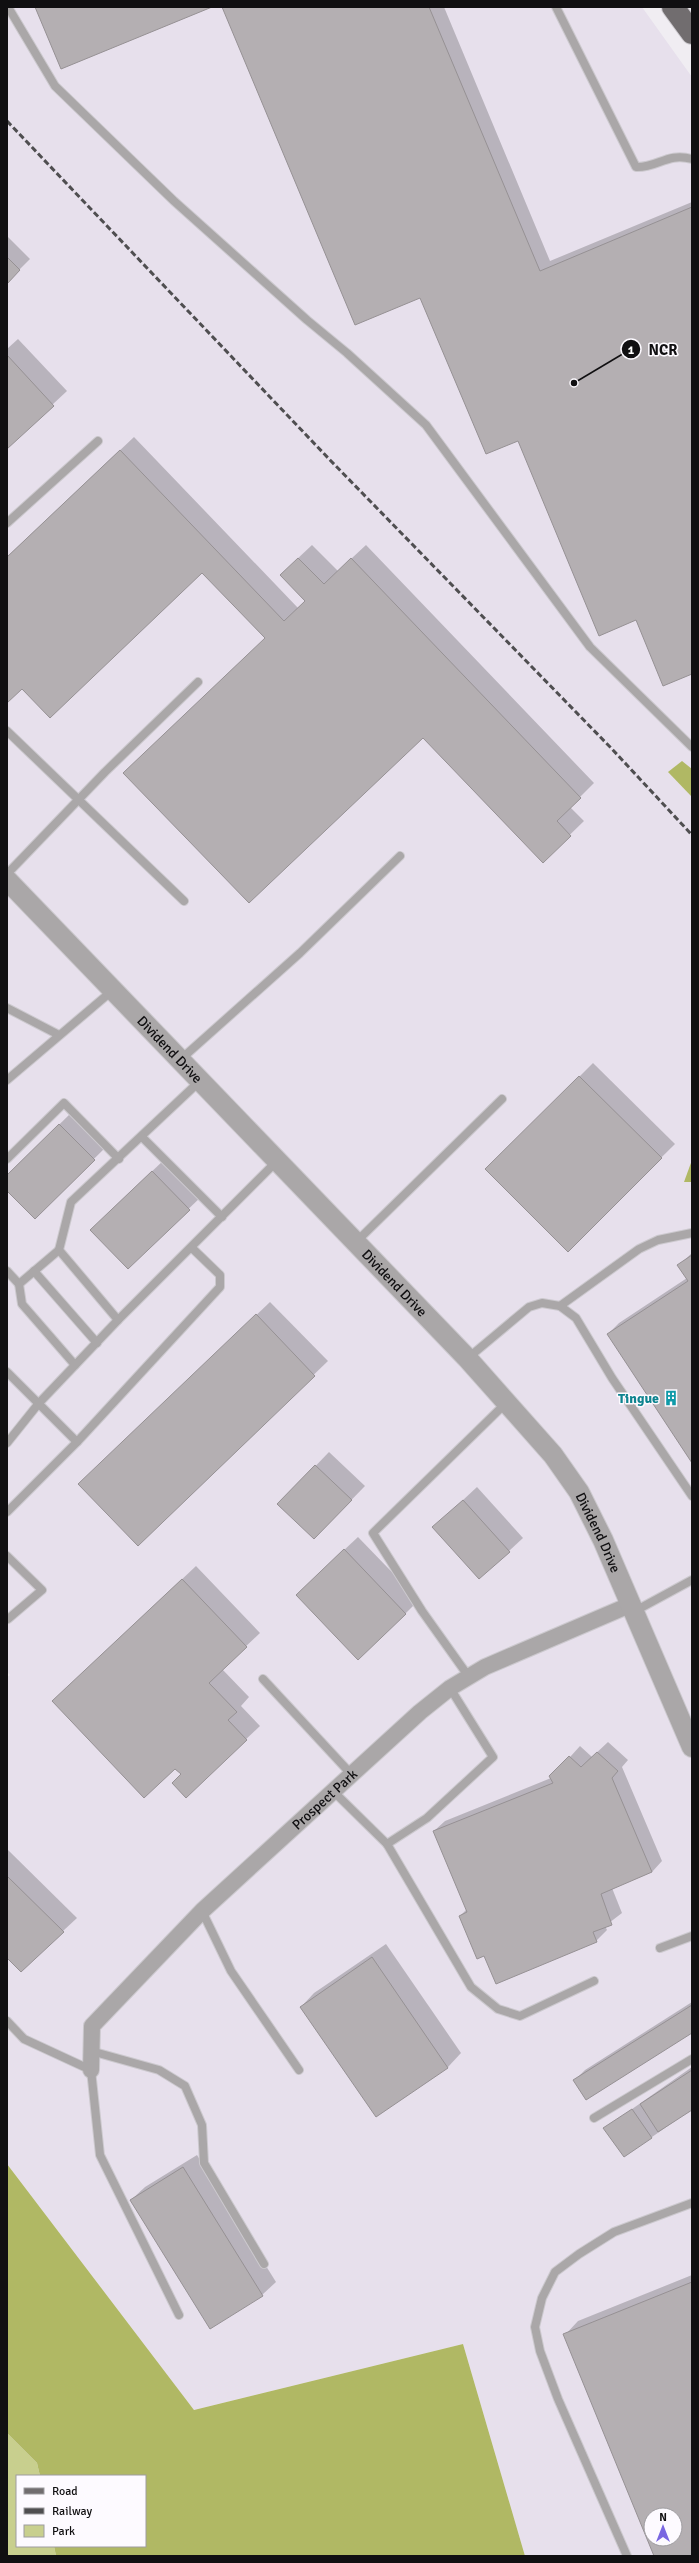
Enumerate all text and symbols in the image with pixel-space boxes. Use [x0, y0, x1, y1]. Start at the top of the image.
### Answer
callout: NCR [621, 336, 685, 363]
text: NCR [649, 341, 677, 359]
text: 1 [628, 343, 635, 358]
street label: Dividend Drive [134, 1012, 206, 1086]
street label: Dividend Drive [358, 1246, 431, 1320]
building icon: Tingue [662, 1389, 680, 1407]
place label: Tingue [618, 1390, 659, 1407]
street label: Dividend Drive [572, 1489, 624, 1575]
street label: Prospect Park [288, 1765, 361, 1833]
legend [16, 2475, 146, 2547]
text: Road [52, 2484, 78, 2499]
text: Railway [52, 2504, 92, 2519]
north arrow [643, 2507, 683, 2547]
text: N [659, 2511, 667, 2524]
text: Park [52, 2524, 75, 2539]

